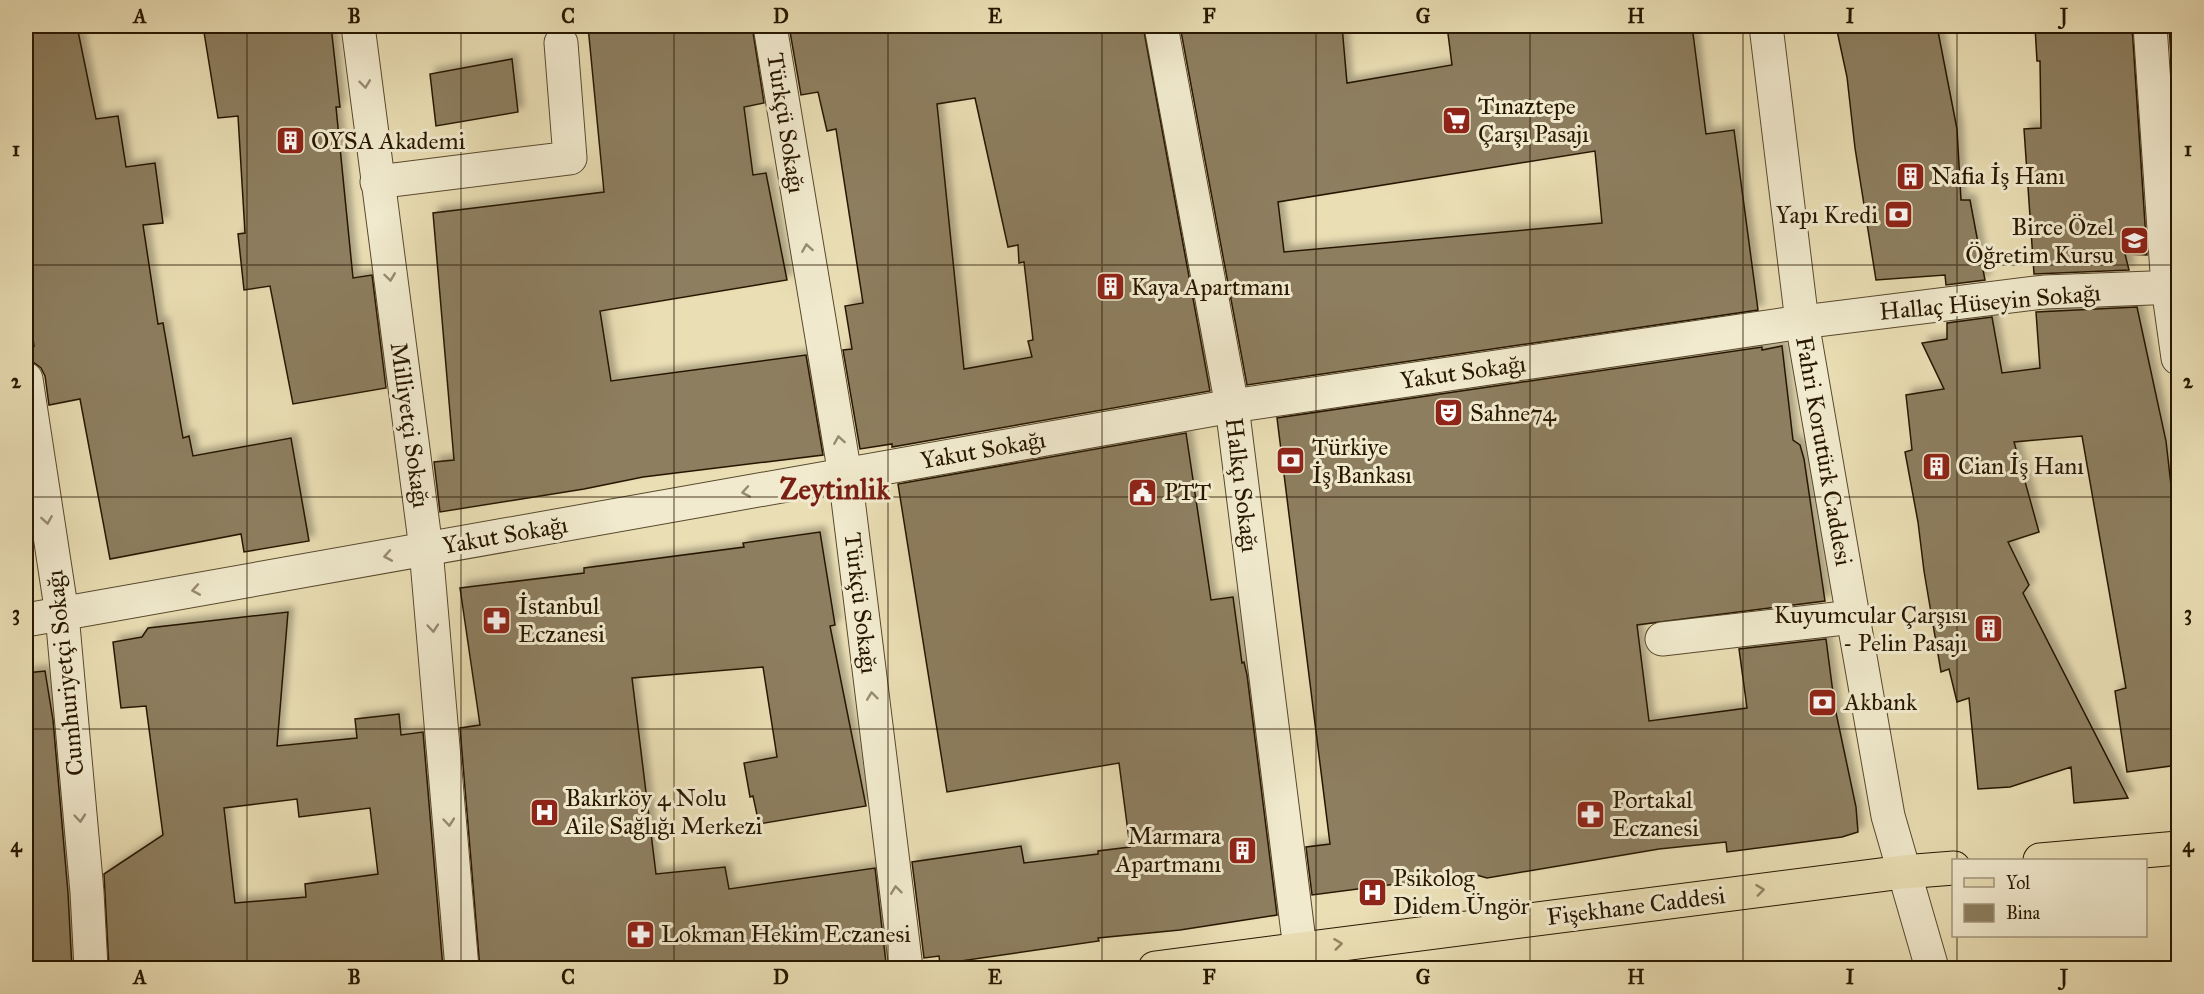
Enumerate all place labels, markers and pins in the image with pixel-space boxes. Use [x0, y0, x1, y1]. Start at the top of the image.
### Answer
place label: Tınaztepe Çarşı Pasajı [1478, 91, 1589, 149]
supermarket icon: Tınaztepe Çarşı Pasajı [1441, 104, 1473, 136]
building icon: OYSA Akademi [274, 125, 306, 157]
place label: OYSA Akademi [311, 126, 466, 156]
building icon: Nafia İş Hanı [1894, 160, 1926, 192]
place label: Nafia İş Hanı [1931, 161, 2065, 191]
bank icon: Yapı Kredi [1883, 199, 1915, 231]
place label: Yapı Kredi [1776, 200, 1878, 230]
place label: Birce Özel Öğretim Kursu [1965, 212, 2115, 270]
school or university icon: Birce Özel Öğretim Kursu [2119, 225, 2151, 257]
building icon: Kaya Apartmanı [1094, 271, 1126, 303]
place label: Kaya Apartmanı [1131, 272, 1290, 302]
theatre icon: Sahne74 [1433, 397, 1465, 429]
place label: Sahne74 [1470, 398, 1557, 428]
place label: Türkiye İş Bankası [1312, 432, 1412, 490]
bank icon: Türkiye İş Bankası [1275, 445, 1307, 477]
building icon: Cian İş Hanı [1921, 450, 1953, 482]
place label: Cian İş Hanı [1958, 451, 2084, 481]
public building icon: PTT [1127, 476, 1159, 508]
place label: PTT [1164, 477, 1211, 507]
place label: İstanbul Eczanesi [518, 591, 605, 649]
place label: Kuyumcular Çarşısı - Pelin Pasajı [1774, 600, 1967, 658]
pharmacy icon: İstanbul Eczanesi [481, 604, 513, 636]
building icon: Kuyumcular Çarşısı - Pelin Pasajı [1972, 613, 2004, 645]
bank icon: Akbank [1807, 686, 1839, 718]
place label: Akbank [1843, 687, 1918, 717]
place label: Bakırköy 4 Nolu Aile Sağlığı Merkezi [564, 783, 763, 841]
place label: Portakal Eczanesi [1612, 785, 1699, 843]
hospital icon: Bakırköy 4 Nolu Aile Sağlığı Merkezi [528, 796, 560, 828]
pharmacy icon: Portakal Eczanesi [1575, 798, 1607, 830]
place label: Marmara Apartmanı [1114, 821, 1222, 879]
building icon: Marmara Apartmanı [1226, 834, 1258, 866]
place label: Psikolog Didem Üngör [1393, 863, 1530, 921]
hospital icon: Psikolog Didem Üngör [1356, 876, 1388, 908]
pharmacy icon: Lokman Hekim Eczanesi [624, 918, 656, 950]
place label: Lokman Hekim Eczanesi [661, 919, 911, 949]

